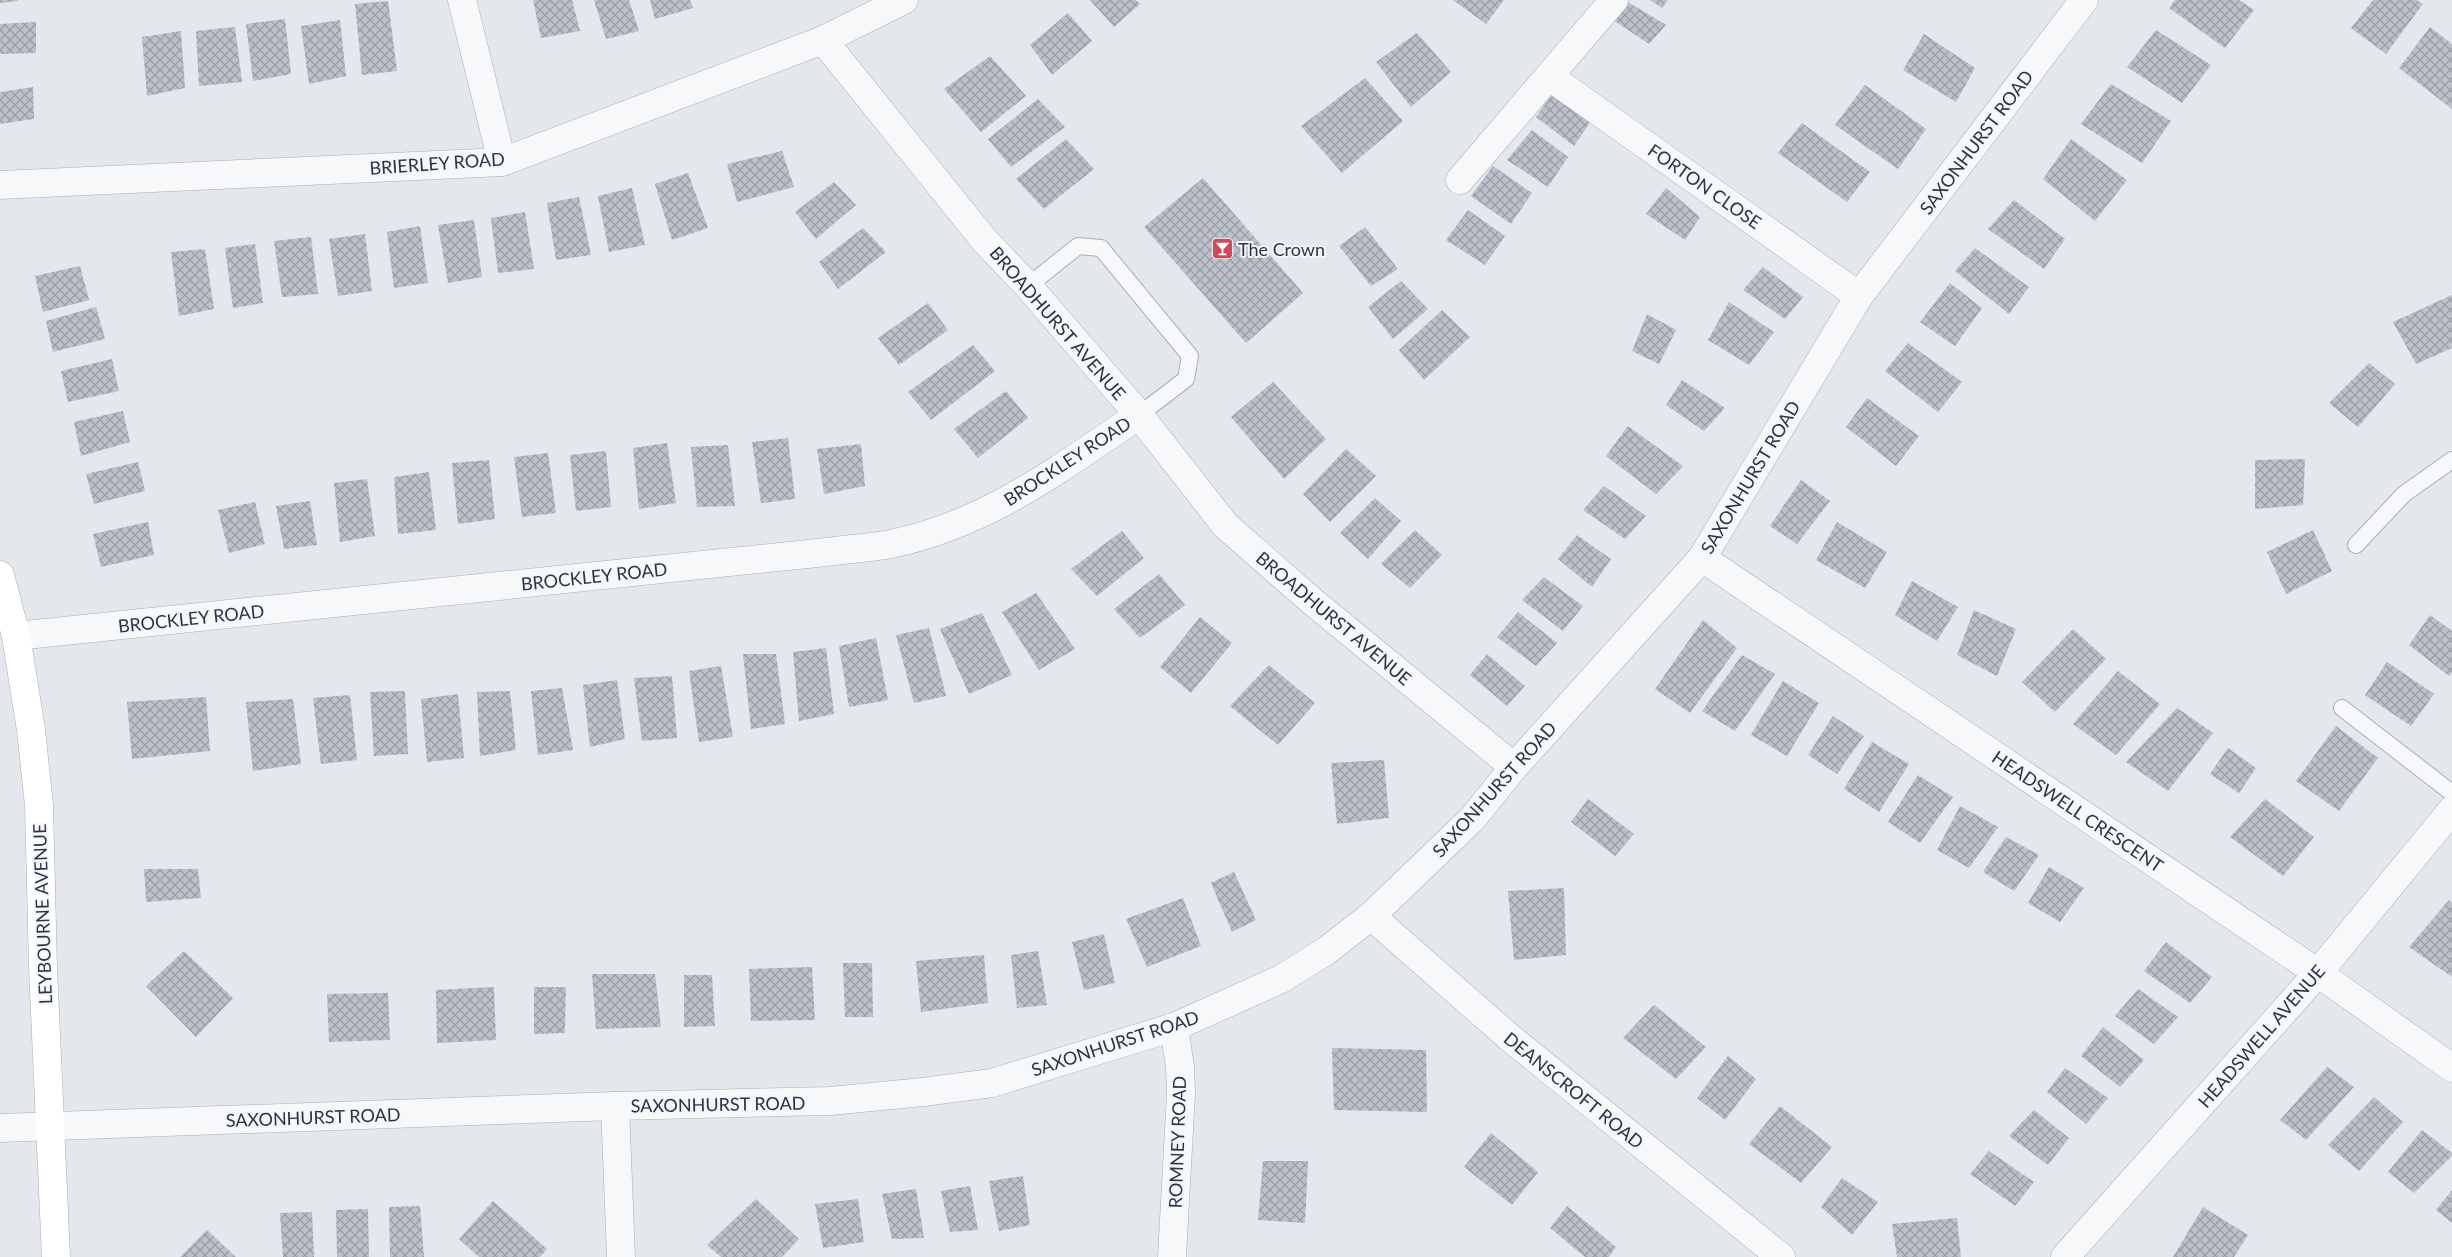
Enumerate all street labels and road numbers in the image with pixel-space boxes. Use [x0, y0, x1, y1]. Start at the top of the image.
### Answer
street label: SAXONHURST ROAD [1915, 66, 2037, 218]
street label: FORTON CLOSE [1644, 139, 1766, 233]
street label: BRIERLEY ROAD [369, 147, 505, 179]
street label: BROADHURST AVENUE [985, 242, 1131, 404]
street label: SAXONHURST ROAD [1696, 396, 1804, 558]
street label: BROCKLEY ROAD [999, 412, 1135, 510]
street label: BROADHURST AVENUE [1252, 547, 1416, 689]
street label: BROCKLEY ROAD [520, 557, 668, 595]
street label: BROCKLEY ROAD [117, 599, 265, 637]
street label: SAXONHURST ROAD [1427, 717, 1561, 861]
street label: HEADSWELL CRESCENT [1988, 746, 2168, 877]
street label: LEYBOURNE AVENUE [28, 823, 56, 1005]
street label: HEADSWELL AVENUE [2193, 960, 2329, 1112]
street label: SAXONHURST ROAD [1028, 1006, 1202, 1080]
street label: DEANSCROFT ROAD [1500, 1027, 1648, 1153]
street label: ROMNEY ROAD [1164, 1075, 1190, 1209]
street label: SAXONHURST ROAD [630, 1091, 806, 1117]
street label: SAXONHURST ROAD [225, 1103, 401, 1131]

